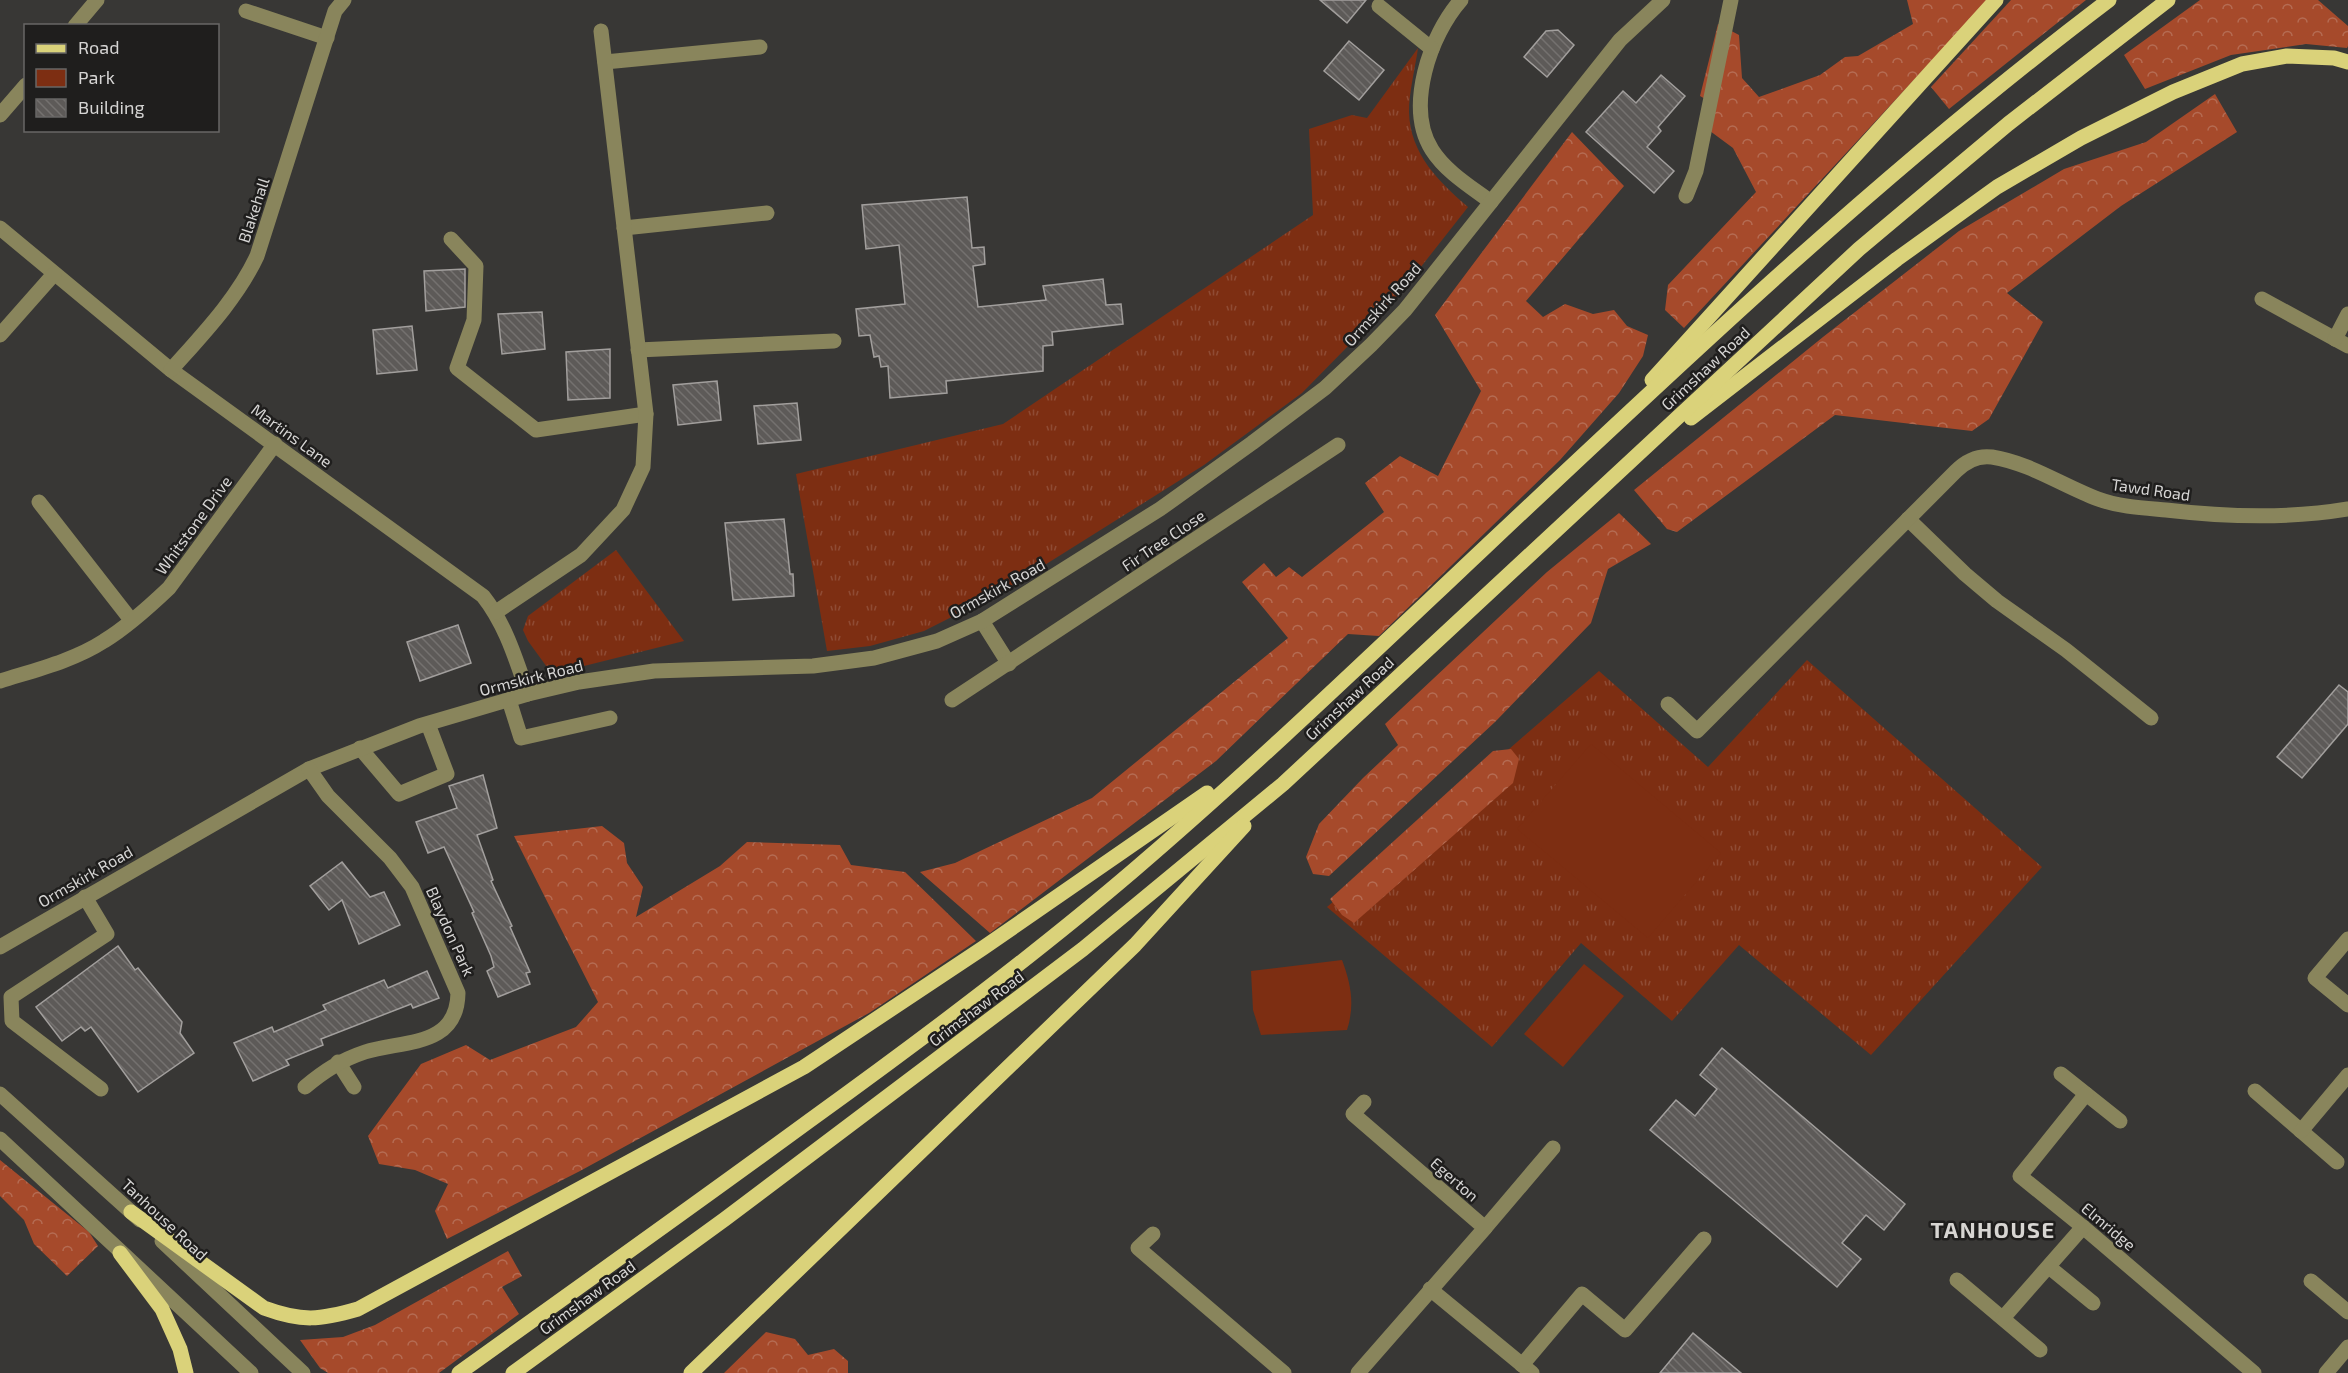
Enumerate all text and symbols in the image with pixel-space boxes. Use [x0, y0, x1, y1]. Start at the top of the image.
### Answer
legend [24, 24, 219, 132]
text: Road [78, 36, 119, 58]
text: Park [78, 66, 115, 88]
text: Building [78, 96, 145, 118]
street label: Blakehall [234, 175, 273, 245]
street label: Ormskirk Road [1339, 258, 1425, 350]
street label: Grimshaw Road [1657, 322, 1753, 414]
street label: Martins Lane [248, 399, 336, 471]
street label: Whitstone Drive [151, 472, 235, 578]
street label: Tawd Road [2110, 474, 2192, 504]
street label: Fir Tree Close [1118, 505, 1208, 575]
street label: Ormskirk Road [946, 554, 1048, 622]
street label: Grimshaw Road [1301, 652, 1397, 744]
street label: Ormskirk Road [477, 655, 585, 699]
street label: Ormskirk Road [34, 841, 136, 911]
street label: Blaydon Park [423, 883, 479, 979]
street label: Grimshaw Road [925, 966, 1027, 1050]
street label: Egerton [1427, 1153, 1483, 1205]
street label: Tanhouse Road [118, 1174, 212, 1264]
street label: Elmridge [2078, 1198, 2140, 1254]
district label: TANHOUSE [1930, 1216, 2056, 1242]
street label: Grimshaw Road [535, 1256, 639, 1338]

